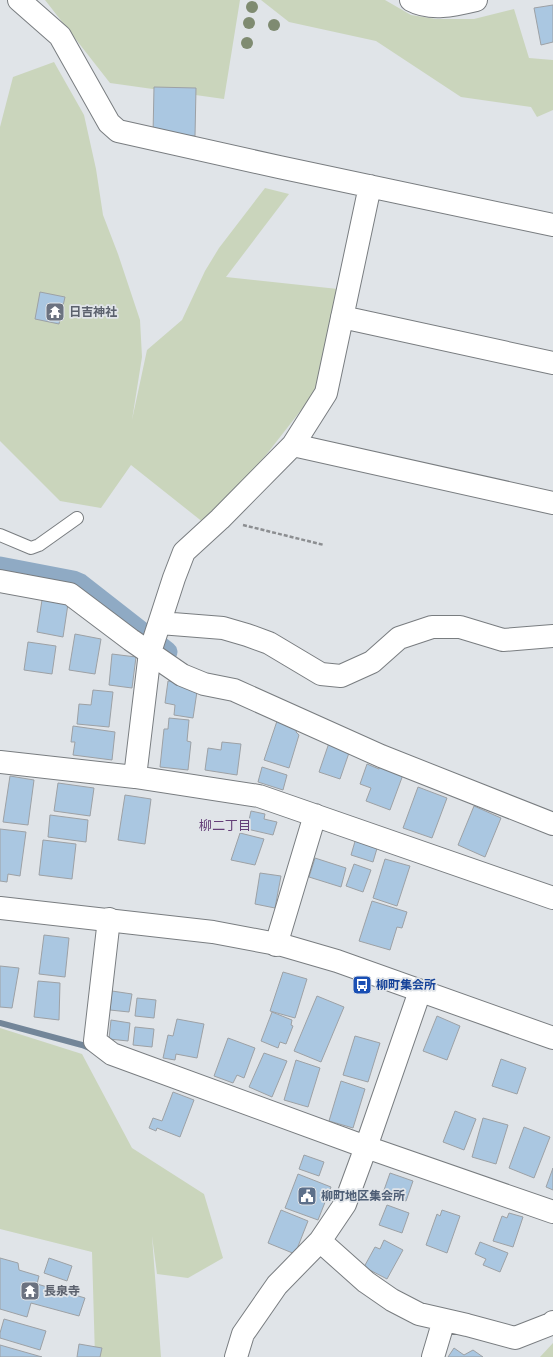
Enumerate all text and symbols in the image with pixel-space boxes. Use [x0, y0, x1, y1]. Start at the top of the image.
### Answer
temple icon: 日吉神社 [44, 301, 66, 323]
place label: 日吉神社 [69, 305, 117, 320]
district label: 柳二丁目 [199, 818, 251, 834]
bus stop icon: 柳町集会所 [351, 974, 373, 996]
place label: 柳町集会所 [376, 978, 436, 993]
public building icon: 柳町地区集会所 [296, 1185, 318, 1207]
place label: 柳町地区集会所 [321, 1189, 405, 1204]
temple icon: 長泉寺 [19, 1280, 41, 1302]
place label: 長泉寺 [44, 1284, 80, 1299]

